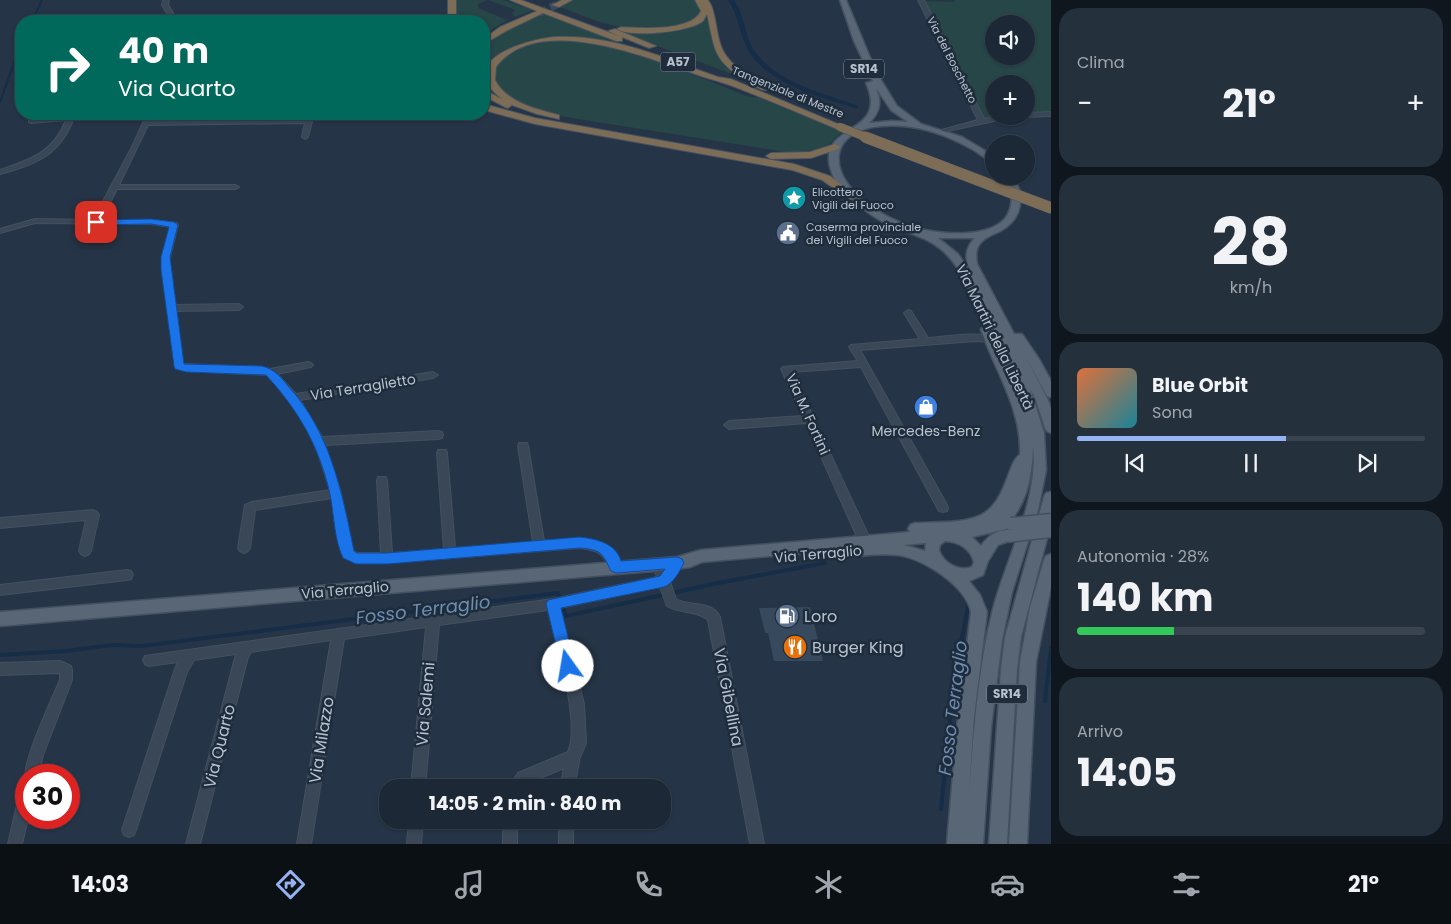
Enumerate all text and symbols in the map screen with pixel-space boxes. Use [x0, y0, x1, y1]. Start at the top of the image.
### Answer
street label: Via del Boschetto [923, 14, 981, 106]
map controls [985, 15, 1035, 185]
button: sound [985, 15, 1035, 65]
text: 40 m [118, 26, 209, 75]
icon: right [35, 35, 100, 100]
text: Clima [1077, 51, 1125, 74]
road number: A57 [660, 52, 696, 72]
road number: SR14 [844, 60, 884, 78]
street label: Tangenziale di Mestre [730, 62, 847, 122]
text: Via Quarto [118, 73, 236, 104]
button: + [985, 75, 1035, 125]
text: 21° [1222, 77, 1276, 130]
text: − [1077, 84, 1092, 123]
text: + [1406, 84, 1425, 123]
button: − [985, 135, 1035, 185]
place label: Elicottero Vigili del Fuoco [812, 184, 894, 213]
place icon: Elicottero Vigili del Fuoco [781, 185, 807, 211]
text: 28 [1211, 197, 1291, 288]
pin [75, 201, 117, 243]
icon: arrive [82, 208, 110, 236]
place label: Caserma provinciale dei Vigili del Fuoco [806, 219, 921, 248]
public building icon: Caserma provinciale dei Vigili del Fuoco [775, 220, 801, 246]
street label: Via Martiri della Libertà [951, 261, 1039, 413]
text: km/h [1230, 276, 1272, 299]
street label: Via Terraglietto [309, 369, 417, 405]
street label: Via M. Fortini [781, 370, 835, 458]
text: Blue Orbit [1152, 372, 1248, 399]
shop icon: Mercedes-Benz [913, 394, 939, 420]
text: Sona [1152, 401, 1193, 424]
place label: Mercedes-Benz [872, 421, 980, 441]
icon: previous [1121, 449, 1149, 477]
icon: pause [1237, 449, 1265, 477]
icon: next [1353, 449, 1381, 477]
street label: Via Terraglio [773, 540, 863, 568]
text: Autonomia · 28% [1077, 545, 1209, 568]
text: 140 km [1077, 571, 1214, 624]
street label: Via Terraglio [300, 576, 390, 604]
water label: Fosso Terraglio [354, 589, 492, 630]
fuel station icon: Loro [774, 603, 800, 629]
place label: Loro [804, 605, 837, 628]
restaurant icon: Burger King [782, 634, 808, 660]
place label: Burger King [812, 636, 904, 659]
position arrow [541, 639, 593, 691]
water label: Fosso Terraglio [932, 639, 973, 777]
street label: Via Gibellina [708, 646, 749, 748]
street label: Via Salemi [410, 661, 441, 747]
road number: SR14 [987, 684, 1027, 704]
street label: Via Milazzo [303, 695, 340, 785]
street label: Via Quarto [198, 702, 241, 790]
text: Arrivo [1077, 720, 1123, 743]
text: 14:05 [1077, 746, 1177, 799]
speed limit sign: 30 [15, 764, 80, 829]
text: 14:05 · 2 min · 840 m [429, 790, 621, 817]
icon: directions [273, 867, 308, 902]
icon: music [452, 867, 487, 902]
icon: phone [631, 867, 666, 902]
icon: climate [811, 867, 846, 902]
icon: car [990, 867, 1025, 902]
icon: filters [1169, 867, 1204, 902]
text: 14:03 [72, 869, 129, 900]
text: 21° [1348, 869, 1379, 900]

